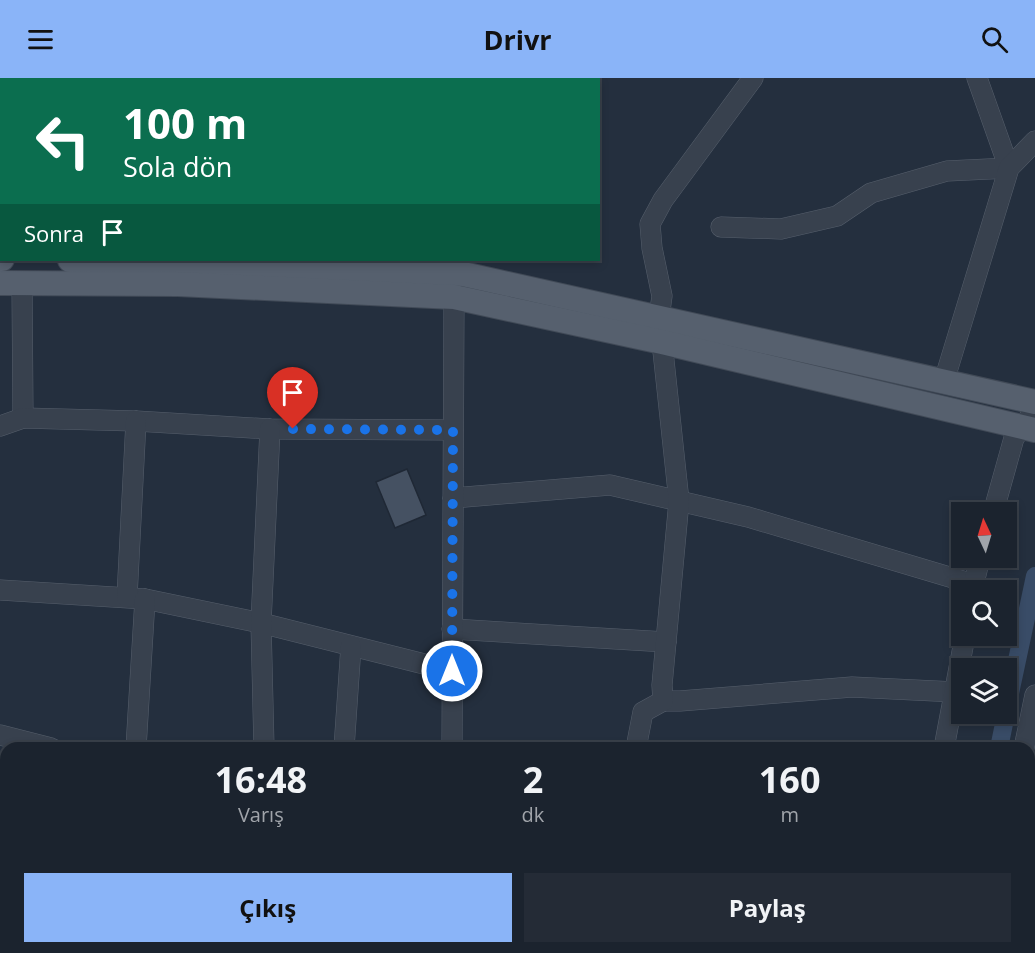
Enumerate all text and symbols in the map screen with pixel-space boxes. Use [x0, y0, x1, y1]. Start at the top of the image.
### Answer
text: Drivr [483, 21, 552, 58]
icon: menu [24, 23, 57, 56]
icon: search [978, 23, 1011, 56]
text: 100 m [123, 94, 247, 151]
icon: left [24, 102, 102, 180]
text: Sola dön [123, 148, 232, 185]
icon: arrive [96, 216, 129, 249]
text: Sonra [24, 218, 84, 248]
pin [267, 367, 318, 429]
icon: arrive [276, 376, 309, 409]
north arrow [951, 502, 1017, 568]
map controls [951, 502, 1017, 724]
button: search [951, 580, 1017, 646]
position arrow [420, 639, 484, 703]
button: layers [951, 658, 1017, 724]
text: 16:48 [214, 755, 307, 804]
text: 2 [523, 755, 543, 804]
text: 160 [759, 755, 821, 804]
text: Varış [238, 801, 284, 828]
text: dk [522, 801, 544, 828]
text: m [780, 801, 799, 828]
button: Çıkış [24, 873, 512, 942]
button: Paylaş [524, 873, 1011, 942]

